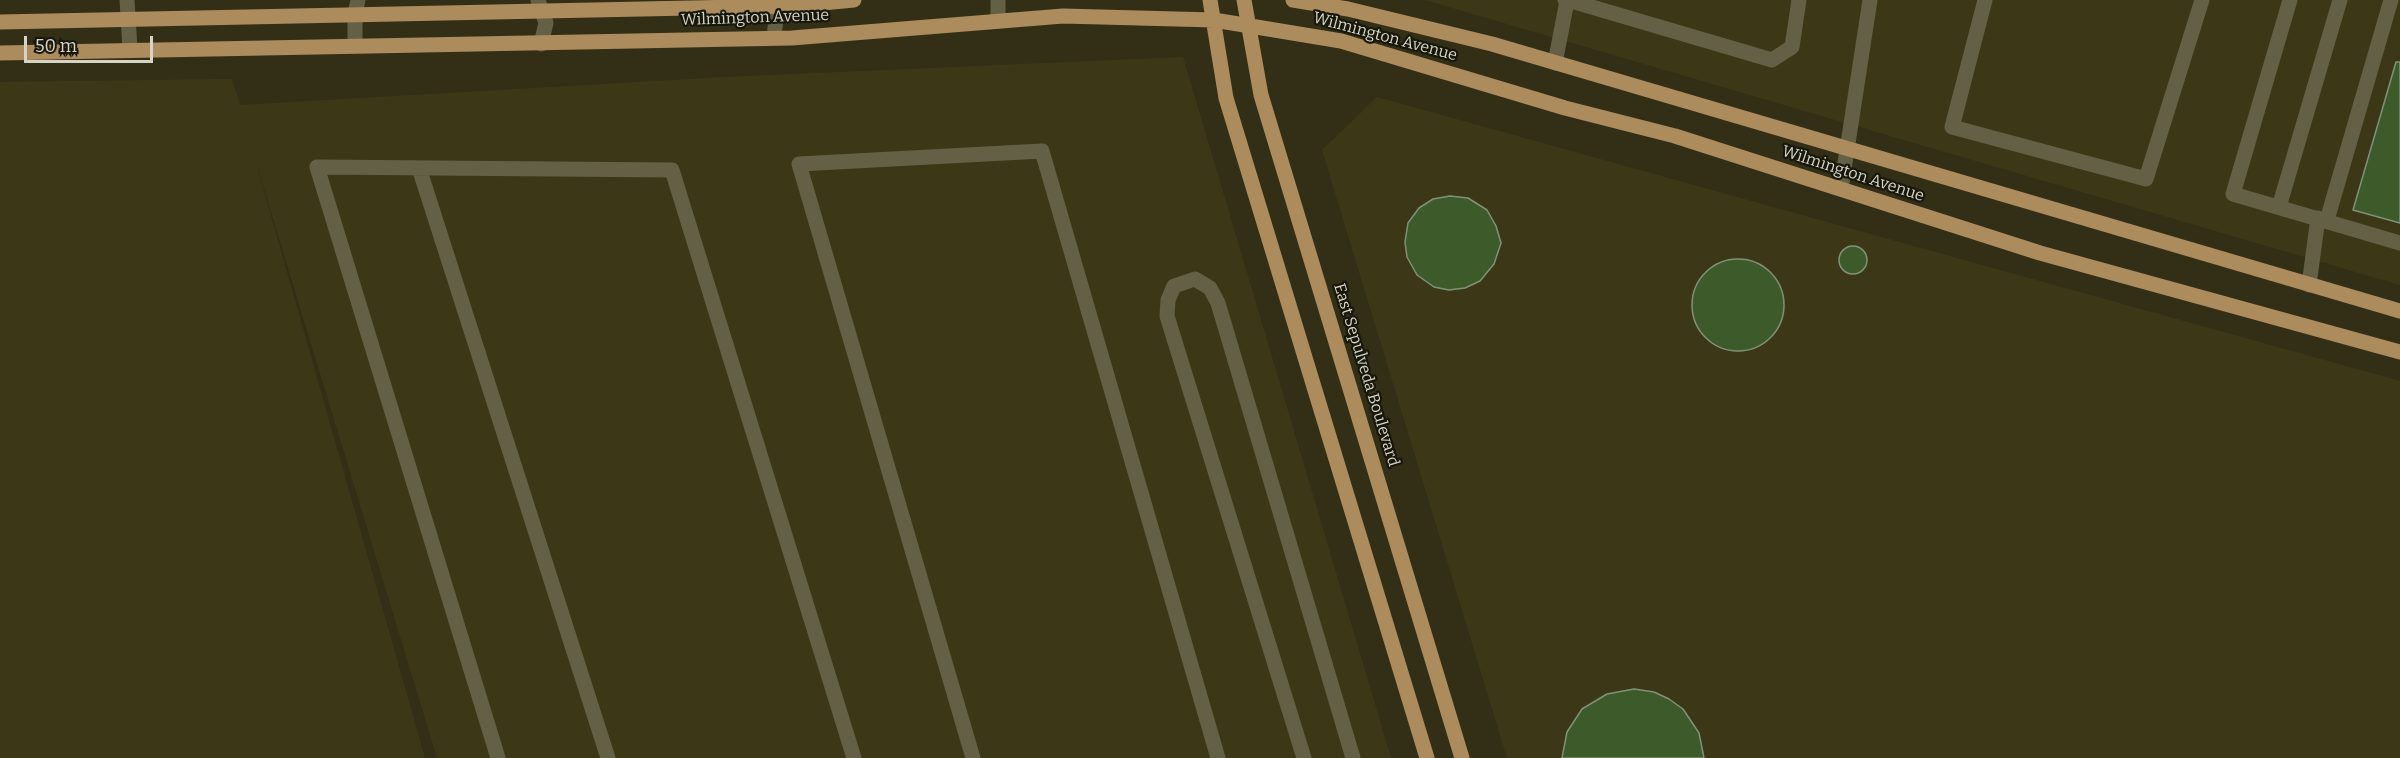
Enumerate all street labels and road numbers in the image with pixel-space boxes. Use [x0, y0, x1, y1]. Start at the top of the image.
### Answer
street label: Wilmington Avenue [681, 6, 829, 30]
street label: Wilmington Avenue [1311, 9, 1459, 65]
street label: Wilmington Avenue [1779, 142, 1927, 206]
street label: East Sepulveda Boulevard [1329, 281, 1403, 469]

